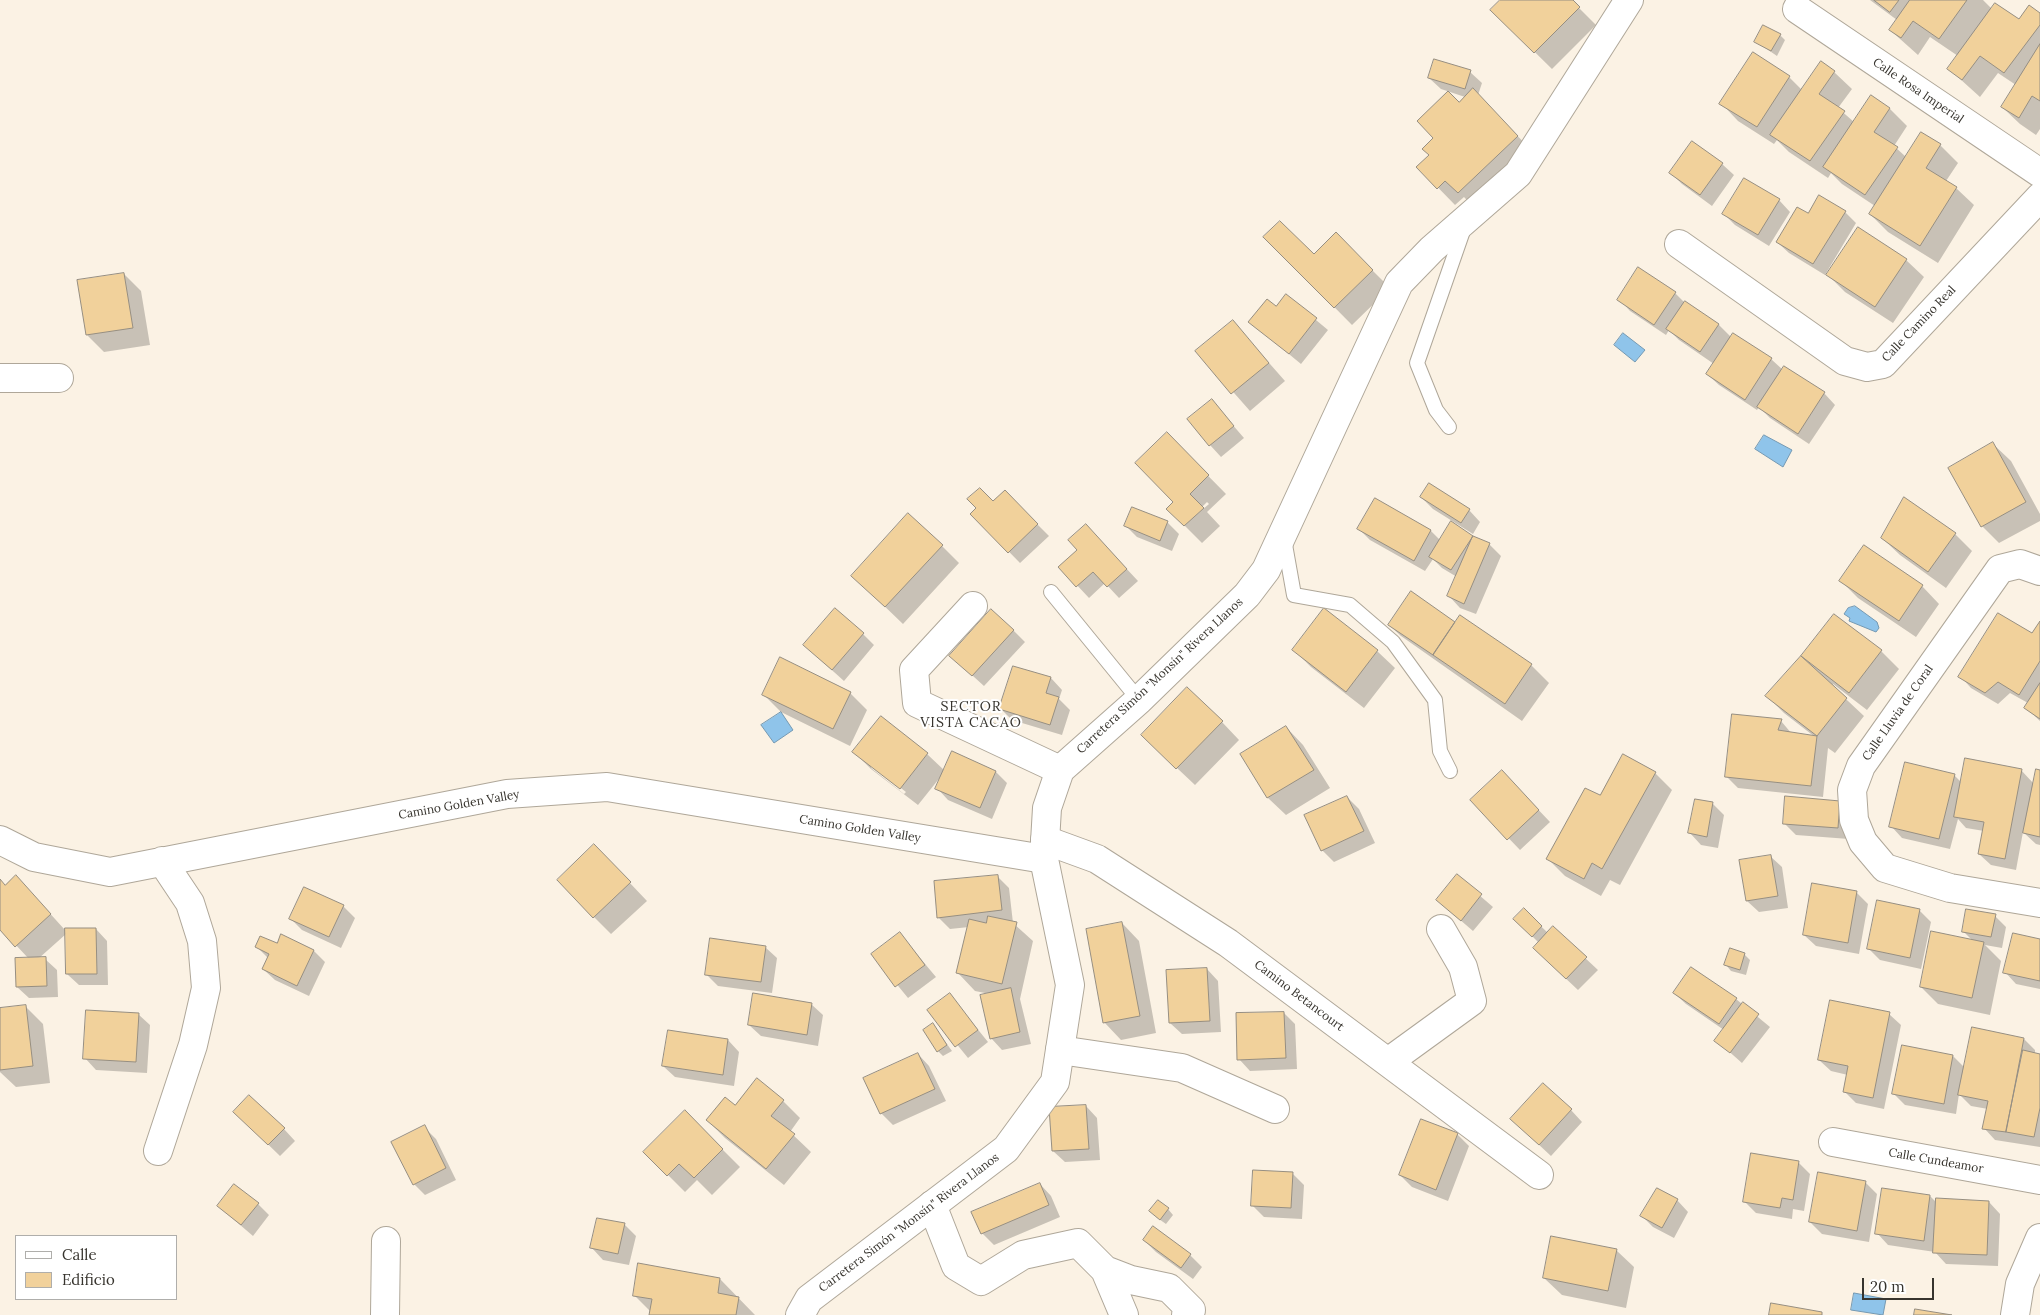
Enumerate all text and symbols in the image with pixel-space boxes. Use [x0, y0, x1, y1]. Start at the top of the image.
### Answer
street label: Calle Rosa Imperial [1870, 55, 1966, 127]
street label: Calle Camino Real [1879, 283, 1959, 365]
street label: Carretera Simón "Monsín" Rivera Llanos [1074, 595, 1246, 757]
street label: Calle Lluvia de Coral [1860, 662, 1936, 764]
district label: SECTOR VISTA CACAO [919, 699, 1023, 732]
street label: Camino Golden Valley [397, 787, 521, 823]
street label: Camino Golden Valley [798, 812, 922, 846]
street label: Camino Betancourt [1251, 958, 1347, 1034]
street label: Calle Cundeamor [1887, 1146, 1985, 1176]
street label: Carretera Simón "Monsín" Rivera Llanos [816, 1150, 1002, 1296]
legend [15, 1235, 178, 1300]
text: Calle [62, 1245, 97, 1264]
scale bar [1865, 1268, 1938, 1300]
text: Edificio [62, 1270, 115, 1289]
text: 20 m [1870, 1277, 1905, 1296]

